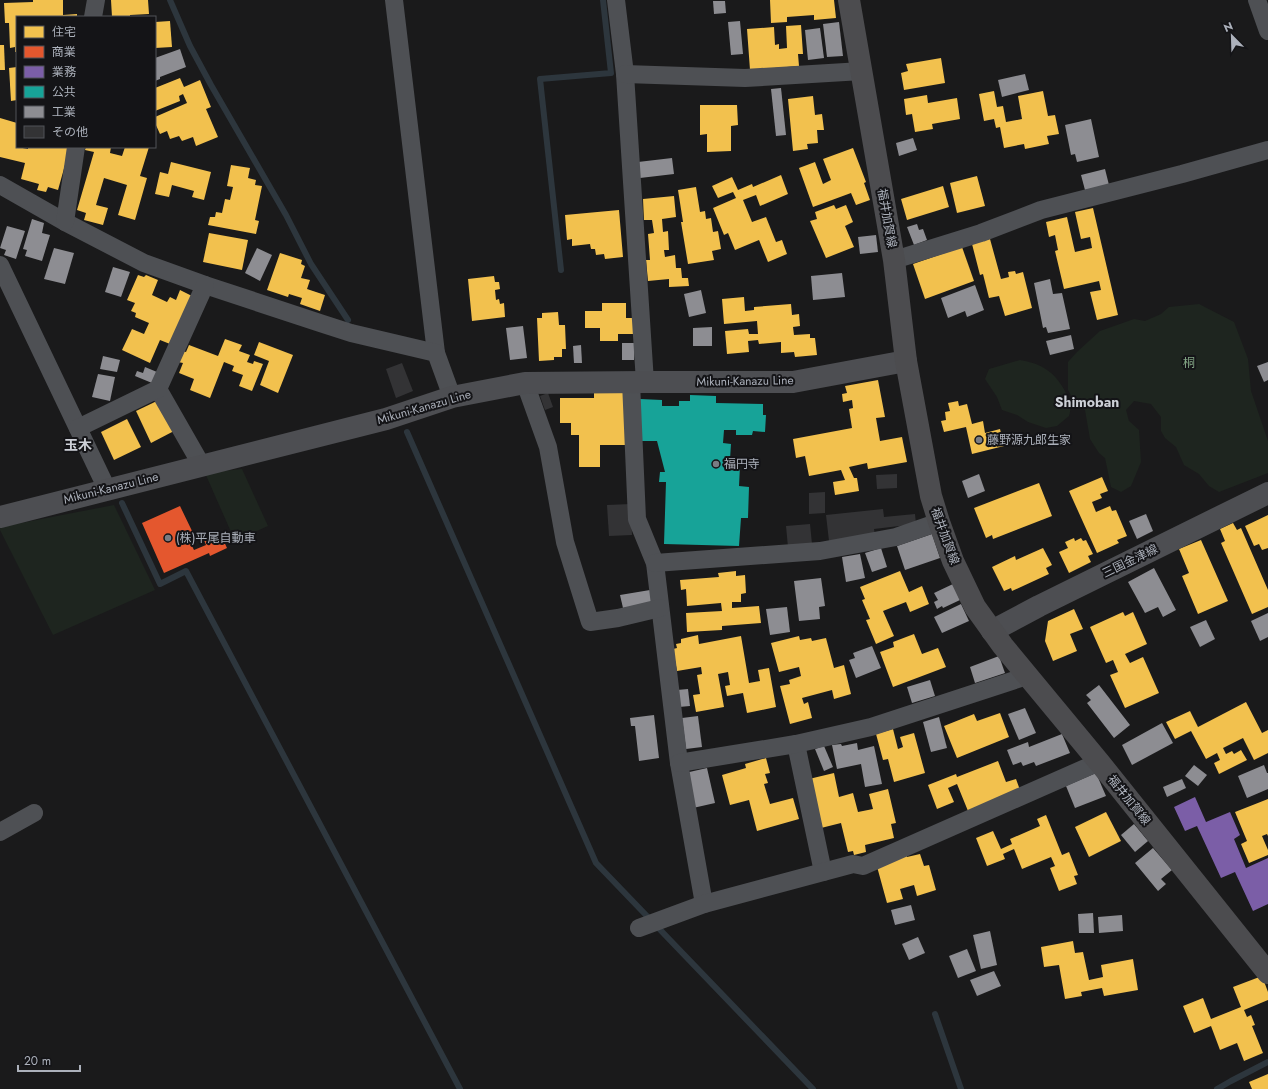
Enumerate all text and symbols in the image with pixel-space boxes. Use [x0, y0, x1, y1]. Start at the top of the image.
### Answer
legend [16, 16, 156, 148]
north arrow [1212, 16, 1252, 56]
text: N [1221, 18, 1235, 36]
text: 住宅 [52, 23, 76, 41]
text: 商業 [52, 43, 76, 61]
text: 業務 [52, 63, 76, 81]
text: 公共 [52, 83, 76, 101]
text: 工業 [52, 103, 76, 121]
text: その他 [52, 123, 88, 141]
street label: 福井加賀線 [873, 187, 901, 249]
park label: 桐 [1183, 354, 1195, 372]
street label: Mikuni-Kanazu Line [696, 371, 794, 391]
street label: Mikuni-Kanazu Line [375, 385, 473, 429]
district label: Shimoban [1055, 392, 1119, 412]
place label: 藤野源九郎生家 [987, 431, 1071, 449]
district label: 玉木 [64, 435, 92, 455]
marker: 藤野源九郎生家 [974, 435, 984, 445]
place label: 福円寺 [724, 455, 760, 473]
marker: 福円寺 [711, 459, 721, 469]
street label: Mikuni-Kanazu Line [62, 468, 160, 508]
street label: 福井加賀線 [926, 505, 964, 567]
place label: (株)平尾自動車 [176, 529, 255, 547]
marker: (株)平尾自動車 [163, 533, 173, 543]
street label: 三国金津線 [1099, 540, 1161, 582]
street label: 福井加賀線 [1103, 771, 1155, 829]
scale bar [18, 1047, 80, 1073]
text: 20 m [24, 1052, 51, 1070]

